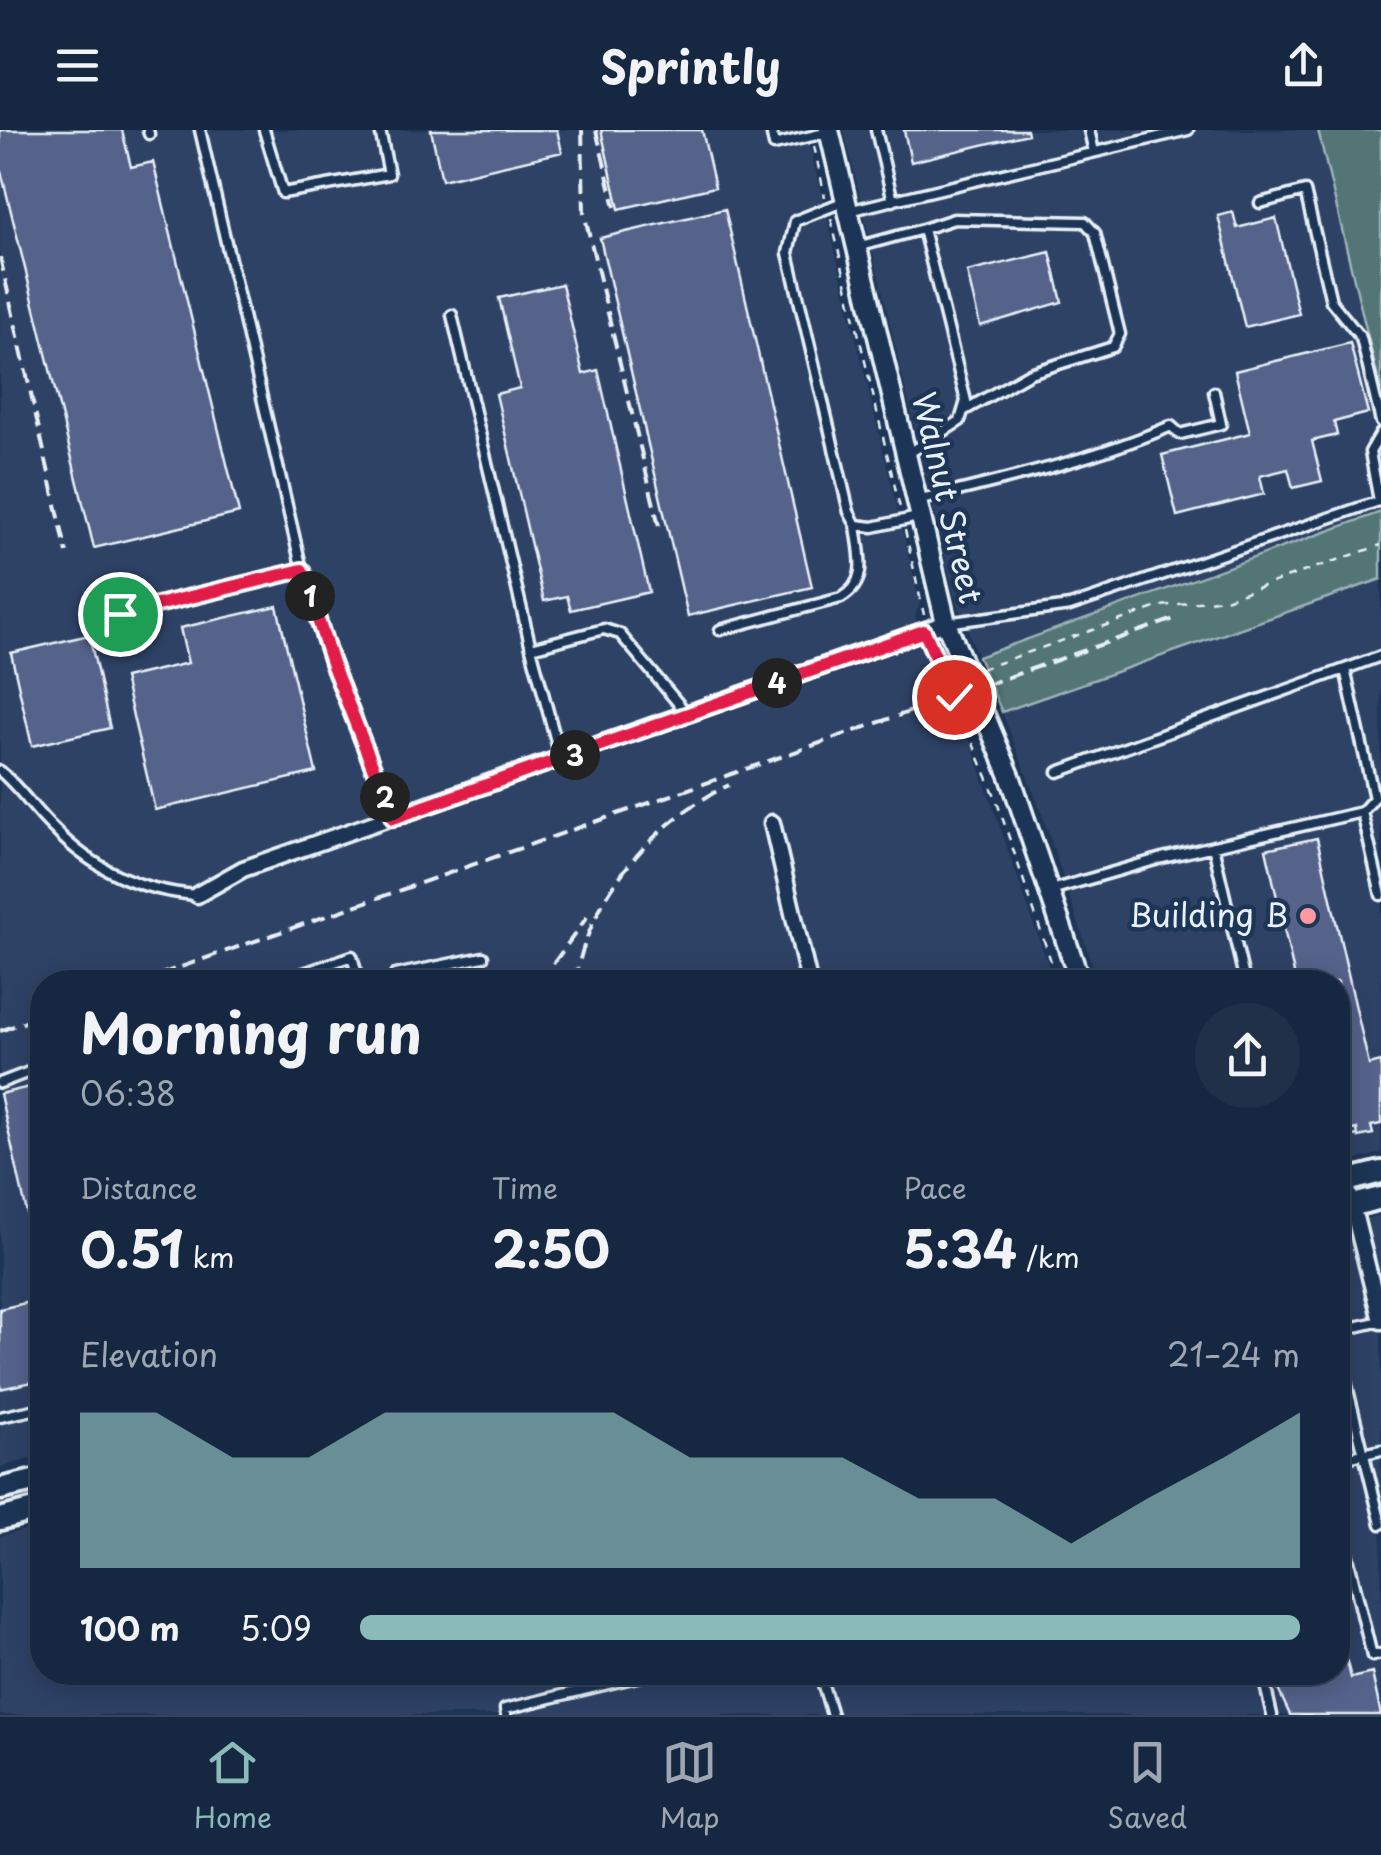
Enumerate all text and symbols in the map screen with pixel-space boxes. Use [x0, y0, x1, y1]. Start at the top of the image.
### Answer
text: Sprintly [600, 31, 781, 99]
icon: menu [50, 38, 105, 93]
icon: share [1276, 38, 1331, 93]
street label: Walnut Street [901, 387, 997, 608]
pin: 1 [285, 571, 335, 621]
pin [78, 572, 163, 657]
text: 1 [303, 574, 317, 617]
icon: arrive [93, 587, 148, 642]
pin [912, 655, 997, 740]
pin: 4 [752, 658, 802, 708]
text: 4 [767, 661, 787, 704]
icon: check [927, 670, 982, 725]
pin: 3 [550, 730, 600, 780]
text: 3 [566, 733, 584, 776]
pin: 2 [360, 772, 410, 822]
text: 2 [375, 775, 395, 818]
place label: Building B [1129, 890, 1288, 938]
marker: Building B [1297, 905, 1319, 927]
text: Morning run [80, 990, 422, 1073]
button: share [1195, 1003, 1300, 1108]
text: 06:38 [80, 1069, 176, 1117]
text: Distance [80, 1166, 198, 1209]
text: Time [492, 1166, 558, 1209]
text: Pace [903, 1166, 967, 1209]
text: 0.51 [80, 1209, 183, 1285]
text: 2:50 [492, 1209, 610, 1285]
text: 5:34 [903, 1209, 1017, 1285]
text: km [183, 1235, 235, 1278]
text: /km [1017, 1235, 1080, 1278]
text: Elevation [80, 1330, 218, 1378]
text: 21–24 m [1167, 1330, 1300, 1378]
text: 100 m [80, 1604, 180, 1652]
text: 5:09 [240, 1604, 312, 1652]
tab: Home [194, 1735, 272, 1838]
tab: Map [660, 1735, 720, 1838]
tab: Saved [1108, 1735, 1187, 1838]

